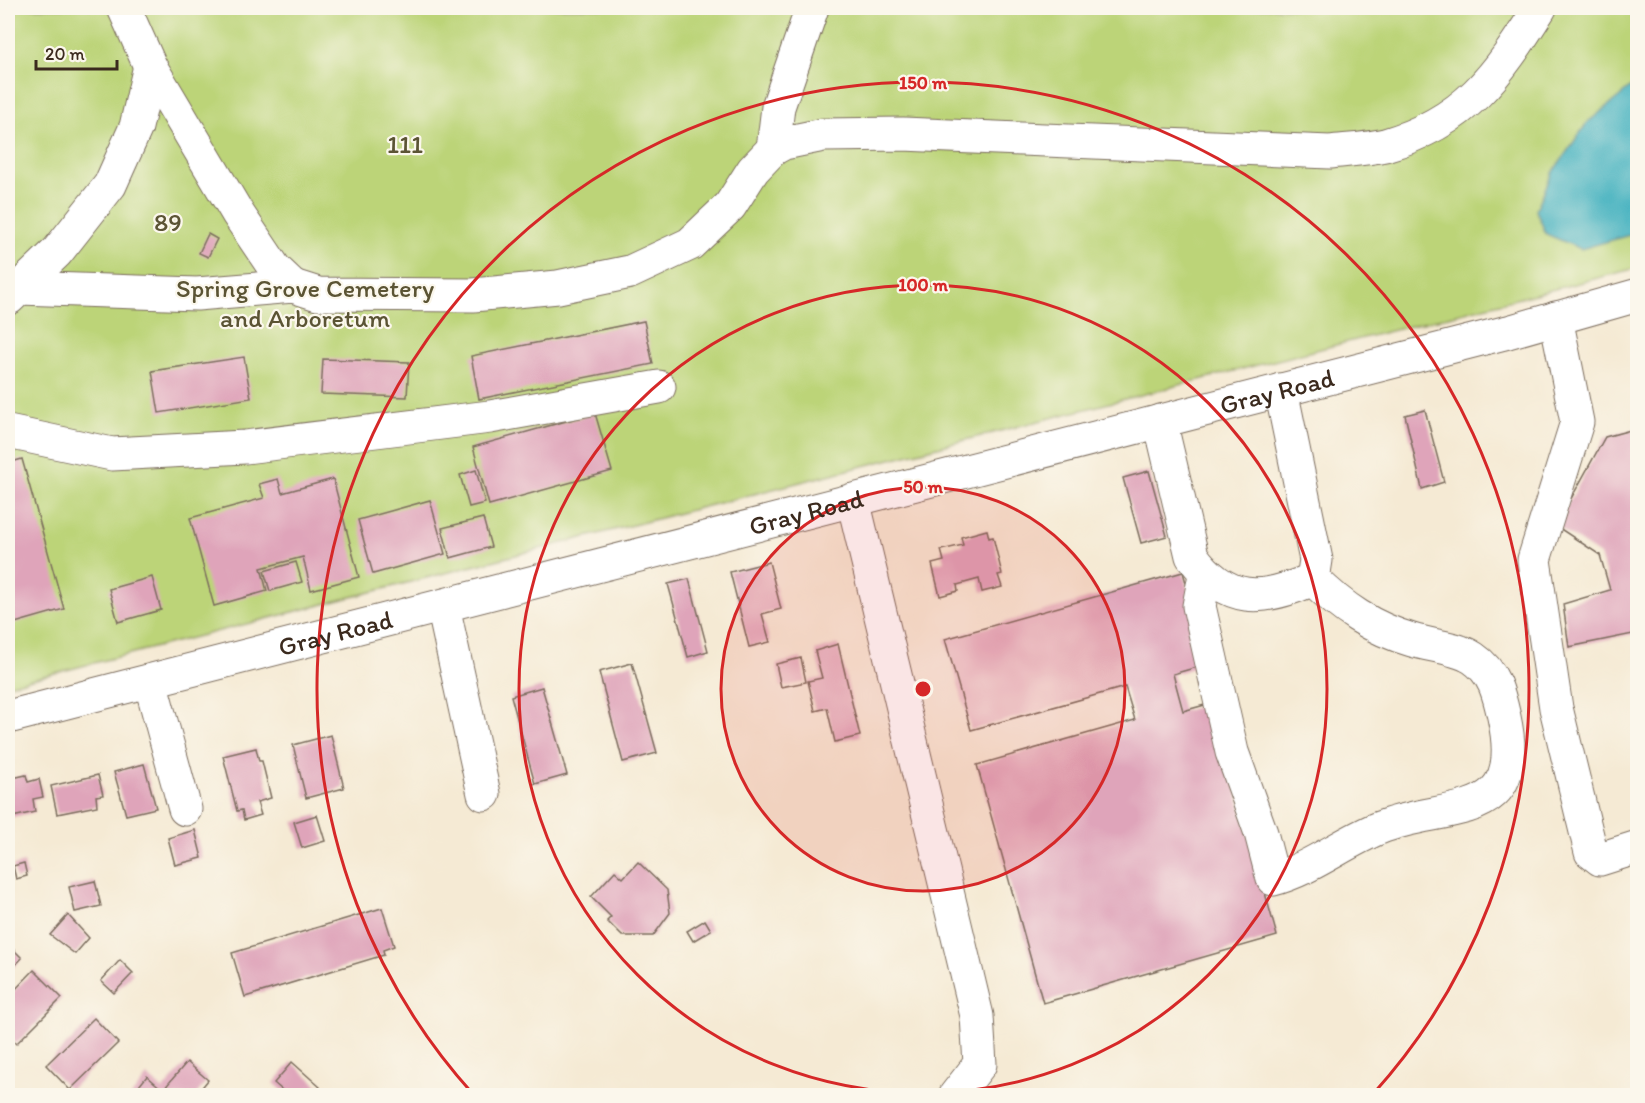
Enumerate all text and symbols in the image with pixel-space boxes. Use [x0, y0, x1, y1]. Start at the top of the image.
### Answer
scale bar [36, 33, 117, 71]
text: 20 m [45, 43, 85, 65]
text: 150 m [899, 72, 948, 94]
park label: 111 [387, 128, 423, 160]
park label: 89 [154, 206, 182, 238]
park label: Spring Grove Cemetery and Arboretum [176, 272, 434, 334]
text: 100 m [898, 274, 949, 296]
street label: Gray Road [1216, 361, 1337, 421]
text: 50 m [903, 476, 944, 498]
street label: Gray Road [746, 482, 867, 542]
street label: Gray Road [275, 603, 396, 663]
centre of rings [913, 679, 933, 699]

